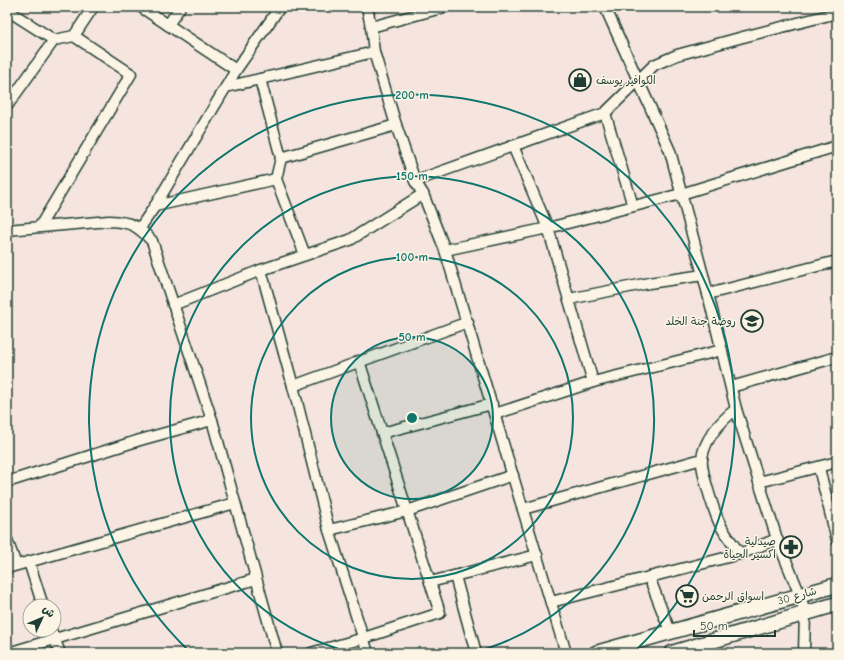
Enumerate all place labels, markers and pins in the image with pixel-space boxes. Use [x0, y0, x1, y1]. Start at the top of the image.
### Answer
shop icon: الكوافير يوسف [567, 67, 593, 93]
place label: الكوافير يوسف [596, 74, 656, 88]
school or university icon: روضة جنة الخلد [739, 308, 765, 334]
place label: روضة جنة الخلد [665, 315, 736, 328]
centre of rings [405, 411, 419, 425]
pharmacy icon: صيدلية اكسير الحياة [778, 534, 804, 560]
place label: صيدلية اكسير الحياة [723, 535, 776, 561]
supermarket icon: اسواق الرحمن [674, 583, 700, 609]
place label: اسواق الرحمن [702, 590, 764, 604]

